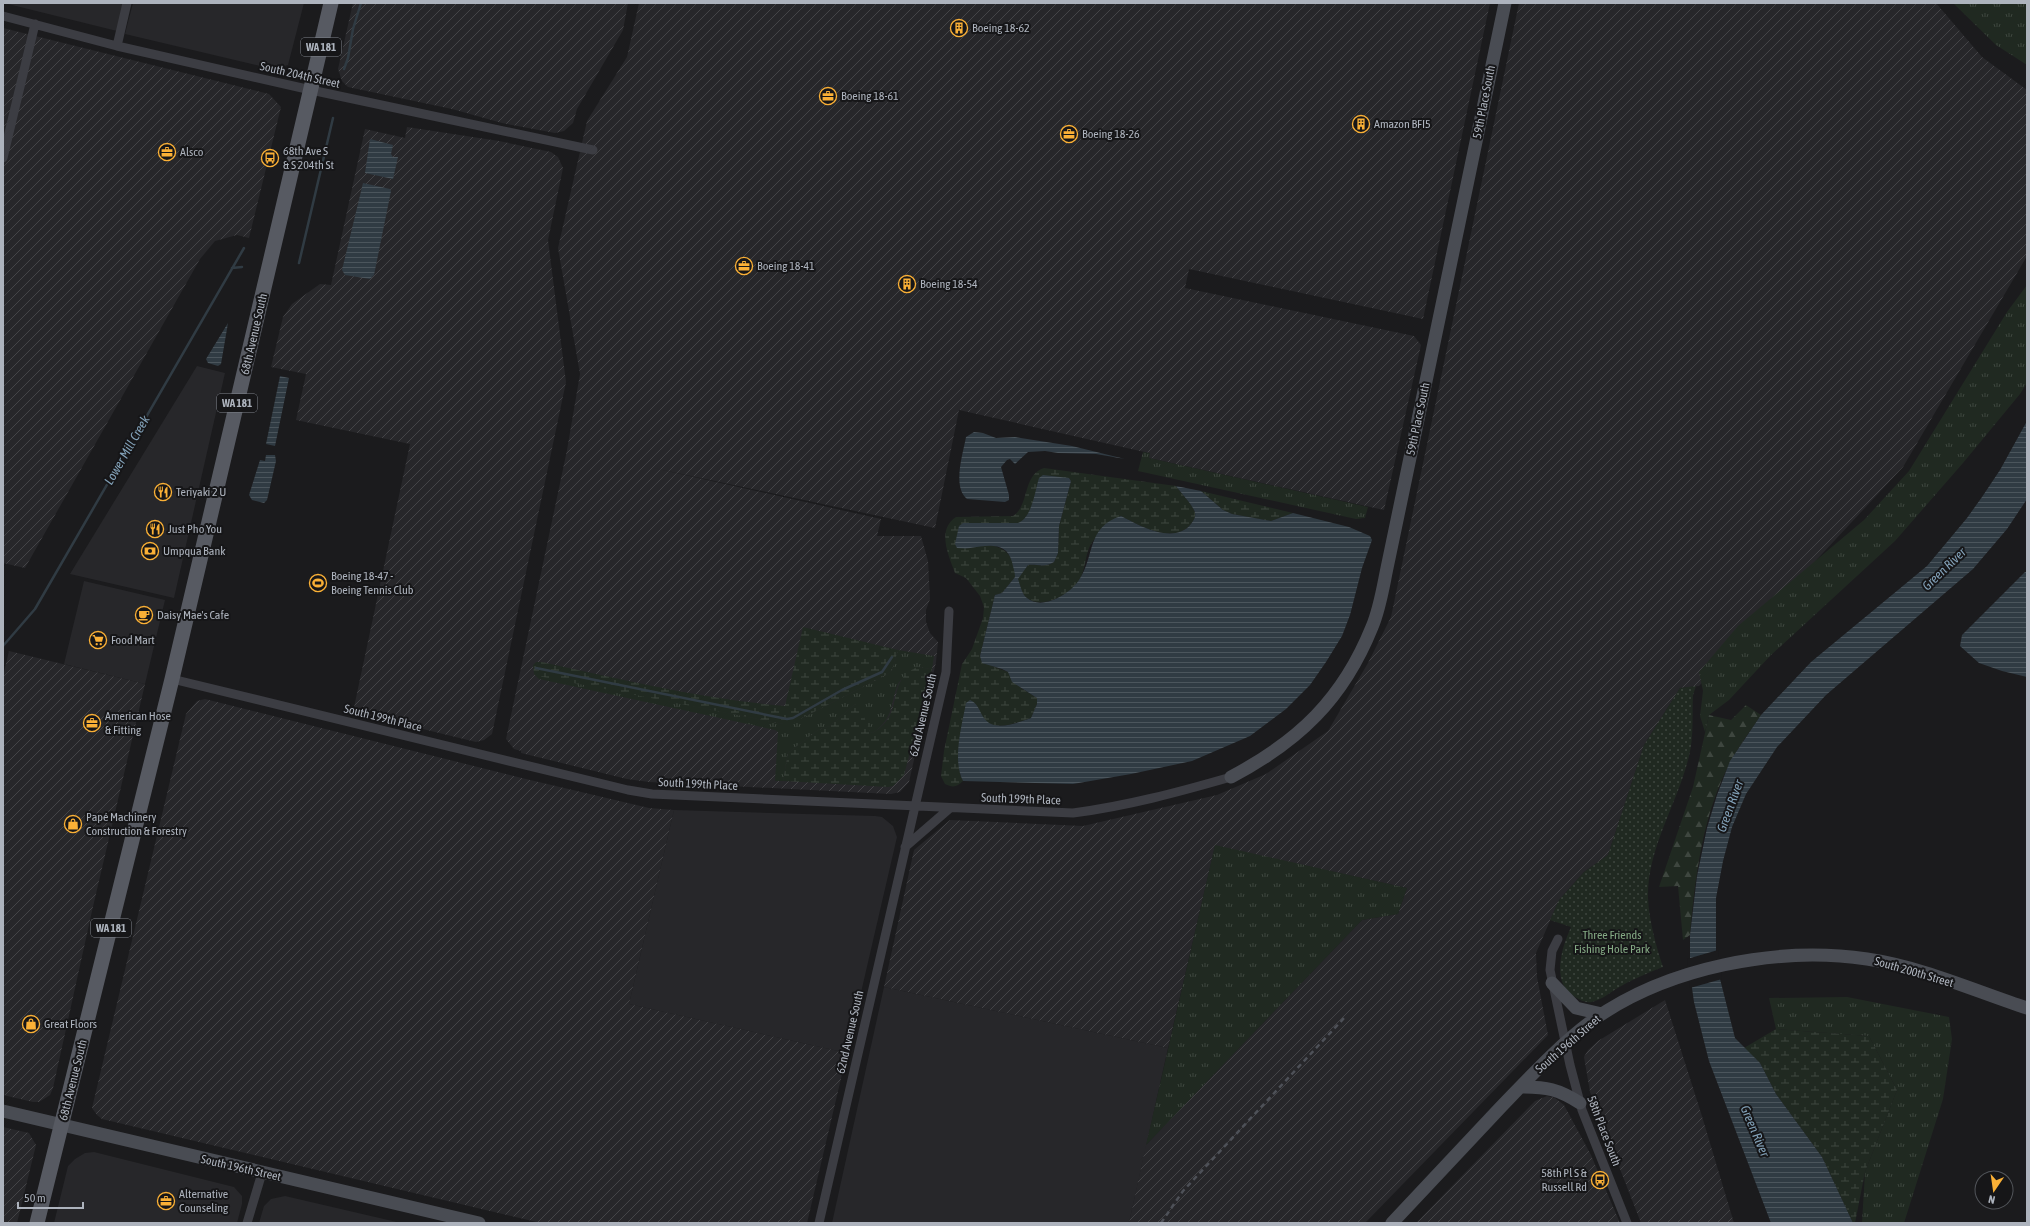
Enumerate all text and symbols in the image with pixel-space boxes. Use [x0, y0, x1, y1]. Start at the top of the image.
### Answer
building icon: Boeing 18-62 [949, 18, 969, 38]
place label: Boeing 18-62 [972, 21, 1030, 35]
road number: WA 181 [301, 38, 341, 56]
street label: South 204th Street [259, 59, 342, 91]
street label: 59th Place South [1470, 64, 1498, 140]
office icon: Boeing 18-61 [818, 86, 838, 106]
place label: Boeing 18-61 [841, 89, 899, 103]
building icon: Amazon BFI5 [1351, 114, 1371, 134]
place label: Amazon BFI5 [1374, 117, 1431, 131]
office icon: Boeing 18-26 [1059, 124, 1079, 144]
place label: Boeing 18-26 [1082, 127, 1140, 141]
office icon: Alsco [157, 142, 177, 162]
place label: 68th Ave S & S 204th St [283, 144, 334, 172]
place label: Alsco [180, 145, 204, 159]
bus stop icon: 68th Ave S & S 204th St [260, 148, 280, 168]
office icon: Boeing 18-41 [734, 256, 754, 276]
place label: Boeing 18-41 [757, 259, 815, 273]
building icon: Boeing 18-54 [897, 274, 917, 294]
place label: Boeing 18-54 [920, 277, 978, 291]
street label: 68th Avenue South [238, 292, 270, 376]
street label: 59th Place South [1403, 381, 1433, 457]
road number: WA 181 [217, 394, 257, 412]
water label: Lower Mill Creek [101, 413, 153, 487]
restaurant icon: Teriyaki 2 U [153, 482, 173, 502]
place label: Teriyaki 2 U [176, 485, 226, 499]
restaurant icon: Just Pho You [145, 519, 165, 539]
place label: Just Pho You [168, 522, 222, 536]
bank icon: Umpqua Bank [140, 541, 160, 561]
place label: Umpqua Bank [163, 544, 226, 558]
water label: Green River [1919, 544, 1970, 593]
place label: Boeing 18-47 - Boeing Tennis Club [331, 569, 414, 597]
sports icon: Boeing 18-47 - Boeing Tennis Club [308, 573, 328, 593]
cafe icon: Daisy Mae's Cafe [134, 605, 154, 625]
place label: Daisy Mae's Cafe [157, 608, 229, 622]
supermarket icon: Food Mart [88, 630, 108, 650]
place label: Food Mart [111, 633, 155, 647]
street label: 62nd Avenue South [907, 672, 939, 758]
street label: South 199th Place [343, 702, 423, 734]
place label: American Hose & Fitting [105, 709, 171, 737]
office icon: American Hose & Fitting [82, 713, 102, 733]
street label: South 199th Place [658, 775, 738, 793]
water label: Green River [1714, 777, 1747, 834]
street label: South 199th Place [981, 791, 1061, 807]
place label: Papé Machinery Construction & Forestry [86, 810, 187, 838]
shop icon: Papé Machinery Construction & Forestry [63, 814, 83, 834]
road number: WA 181 [91, 919, 131, 937]
park label: Three Friends Fishing Hole Park [1574, 928, 1651, 956]
street label: South 200th Street [1873, 954, 1956, 990]
street label: 62nd Avenue South [834, 989, 866, 1075]
street label: South 196th Street [1533, 1012, 1604, 1076]
shop icon: Great Floors [21, 1014, 41, 1034]
place label: Great Floors [44, 1017, 97, 1031]
street label: 68th Avenue South [56, 1038, 90, 1122]
street label: 58th Place South [1584, 1094, 1624, 1168]
water label: Green River [1737, 1103, 1773, 1160]
street label: South 196th Street [200, 1152, 283, 1184]
place label: 58th Pl S & Russell Rd [1541, 1166, 1588, 1194]
bus stop icon: 58th Pl S & Russell Rd [1590, 1170, 1610, 1190]
north arrow [1974, 1170, 2014, 1210]
scale bar [18, 1184, 83, 1210]
place label: Alternative Counseling [179, 1187, 229, 1215]
text: 50 m [24, 1191, 46, 1205]
office icon: Alternative Counseling [156, 1191, 176, 1211]
text: N [1987, 1193, 1996, 1206]

